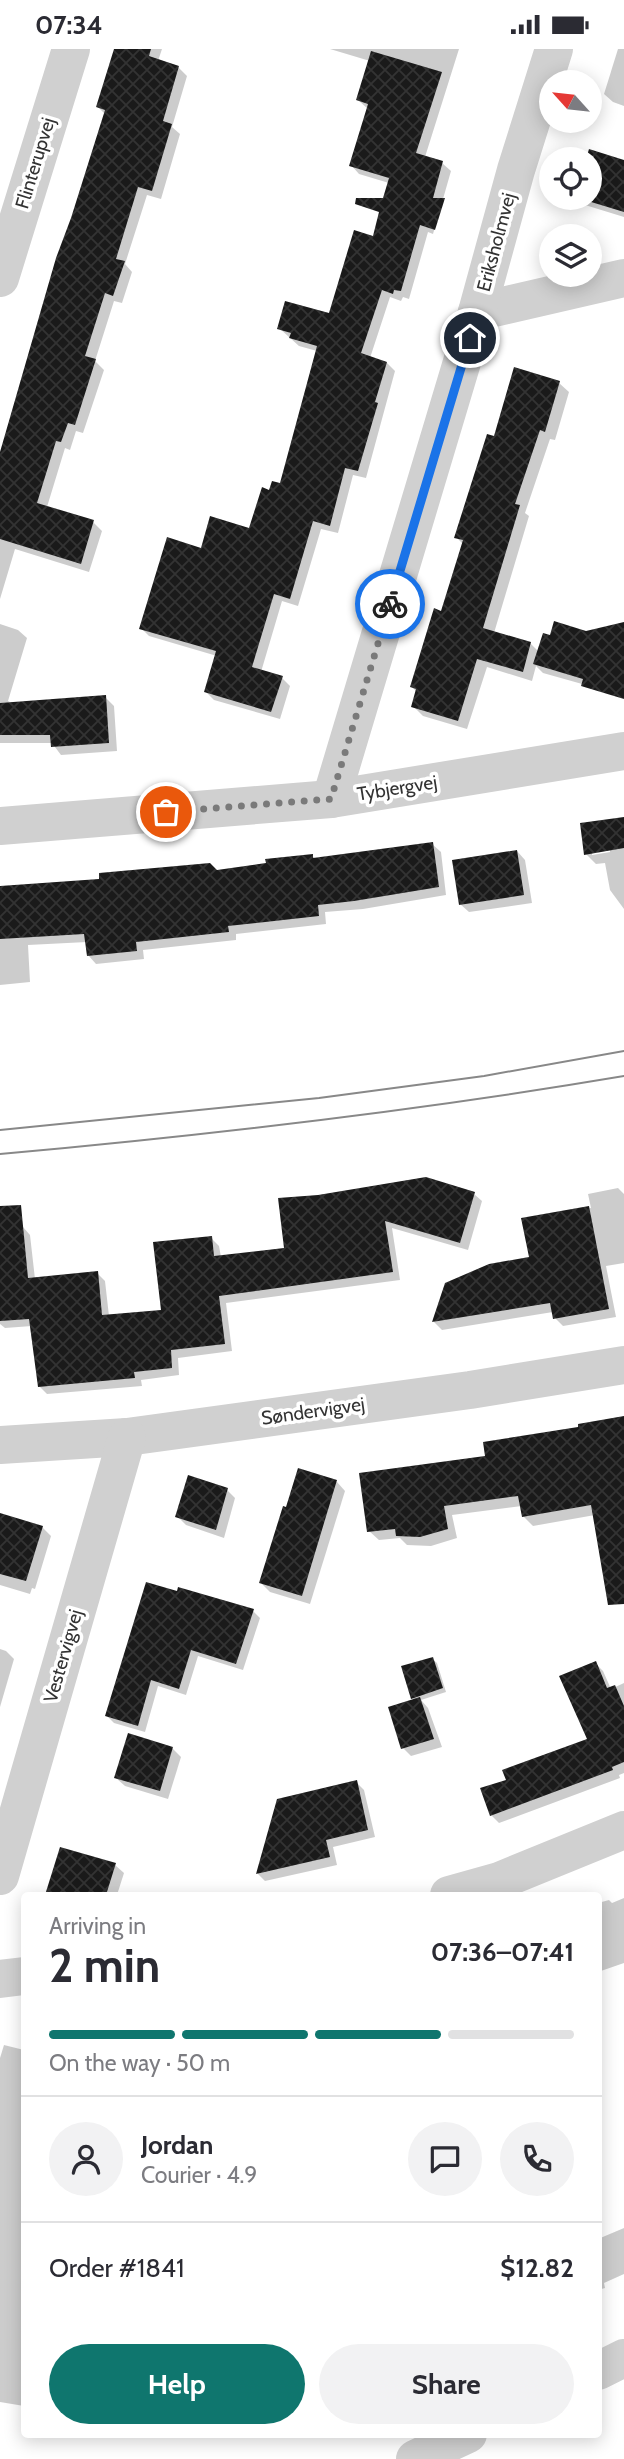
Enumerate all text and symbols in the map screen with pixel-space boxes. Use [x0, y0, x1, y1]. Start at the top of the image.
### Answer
text: 07:34 [35, 9, 103, 41]
north arrow [539, 70, 602, 133]
map controls [539, 70, 602, 287]
street label: Flinterupvej [10, 115, 60, 211]
button: locate [539, 147, 602, 210]
street label: Eriksholmvej [472, 190, 520, 294]
button: layers [539, 224, 602, 287]
pin [440, 308, 500, 368]
icon: home [451, 319, 489, 357]
courier [355, 569, 425, 639]
icon: bike [371, 585, 409, 623]
street label: Tybjergvej [355, 770, 439, 806]
pin [136, 782, 196, 842]
icon: bag [147, 793, 185, 831]
street label: Søndervigvej [260, 1392, 366, 1430]
street label: Vestervigvej [39, 1607, 87, 1705]
text: Arriving in [49, 1912, 146, 1940]
text: 07:36–07:41 [431, 1936, 574, 1968]
text: 2 min [49, 1938, 160, 1994]
text: On the way · 50 m [49, 2049, 230, 2077]
button: person [49, 2122, 123, 2196]
button: chat [408, 2122, 482, 2196]
button: phone [500, 2122, 574, 2196]
text: Jordan [141, 2129, 213, 2161]
text: Courier · 4.9 [141, 2161, 257, 2189]
text: Order #1841 [49, 2252, 185, 2284]
text: $12.82 [500, 2252, 574, 2284]
button: Help [49, 2344, 305, 2424]
button: Share [319, 2344, 574, 2424]

